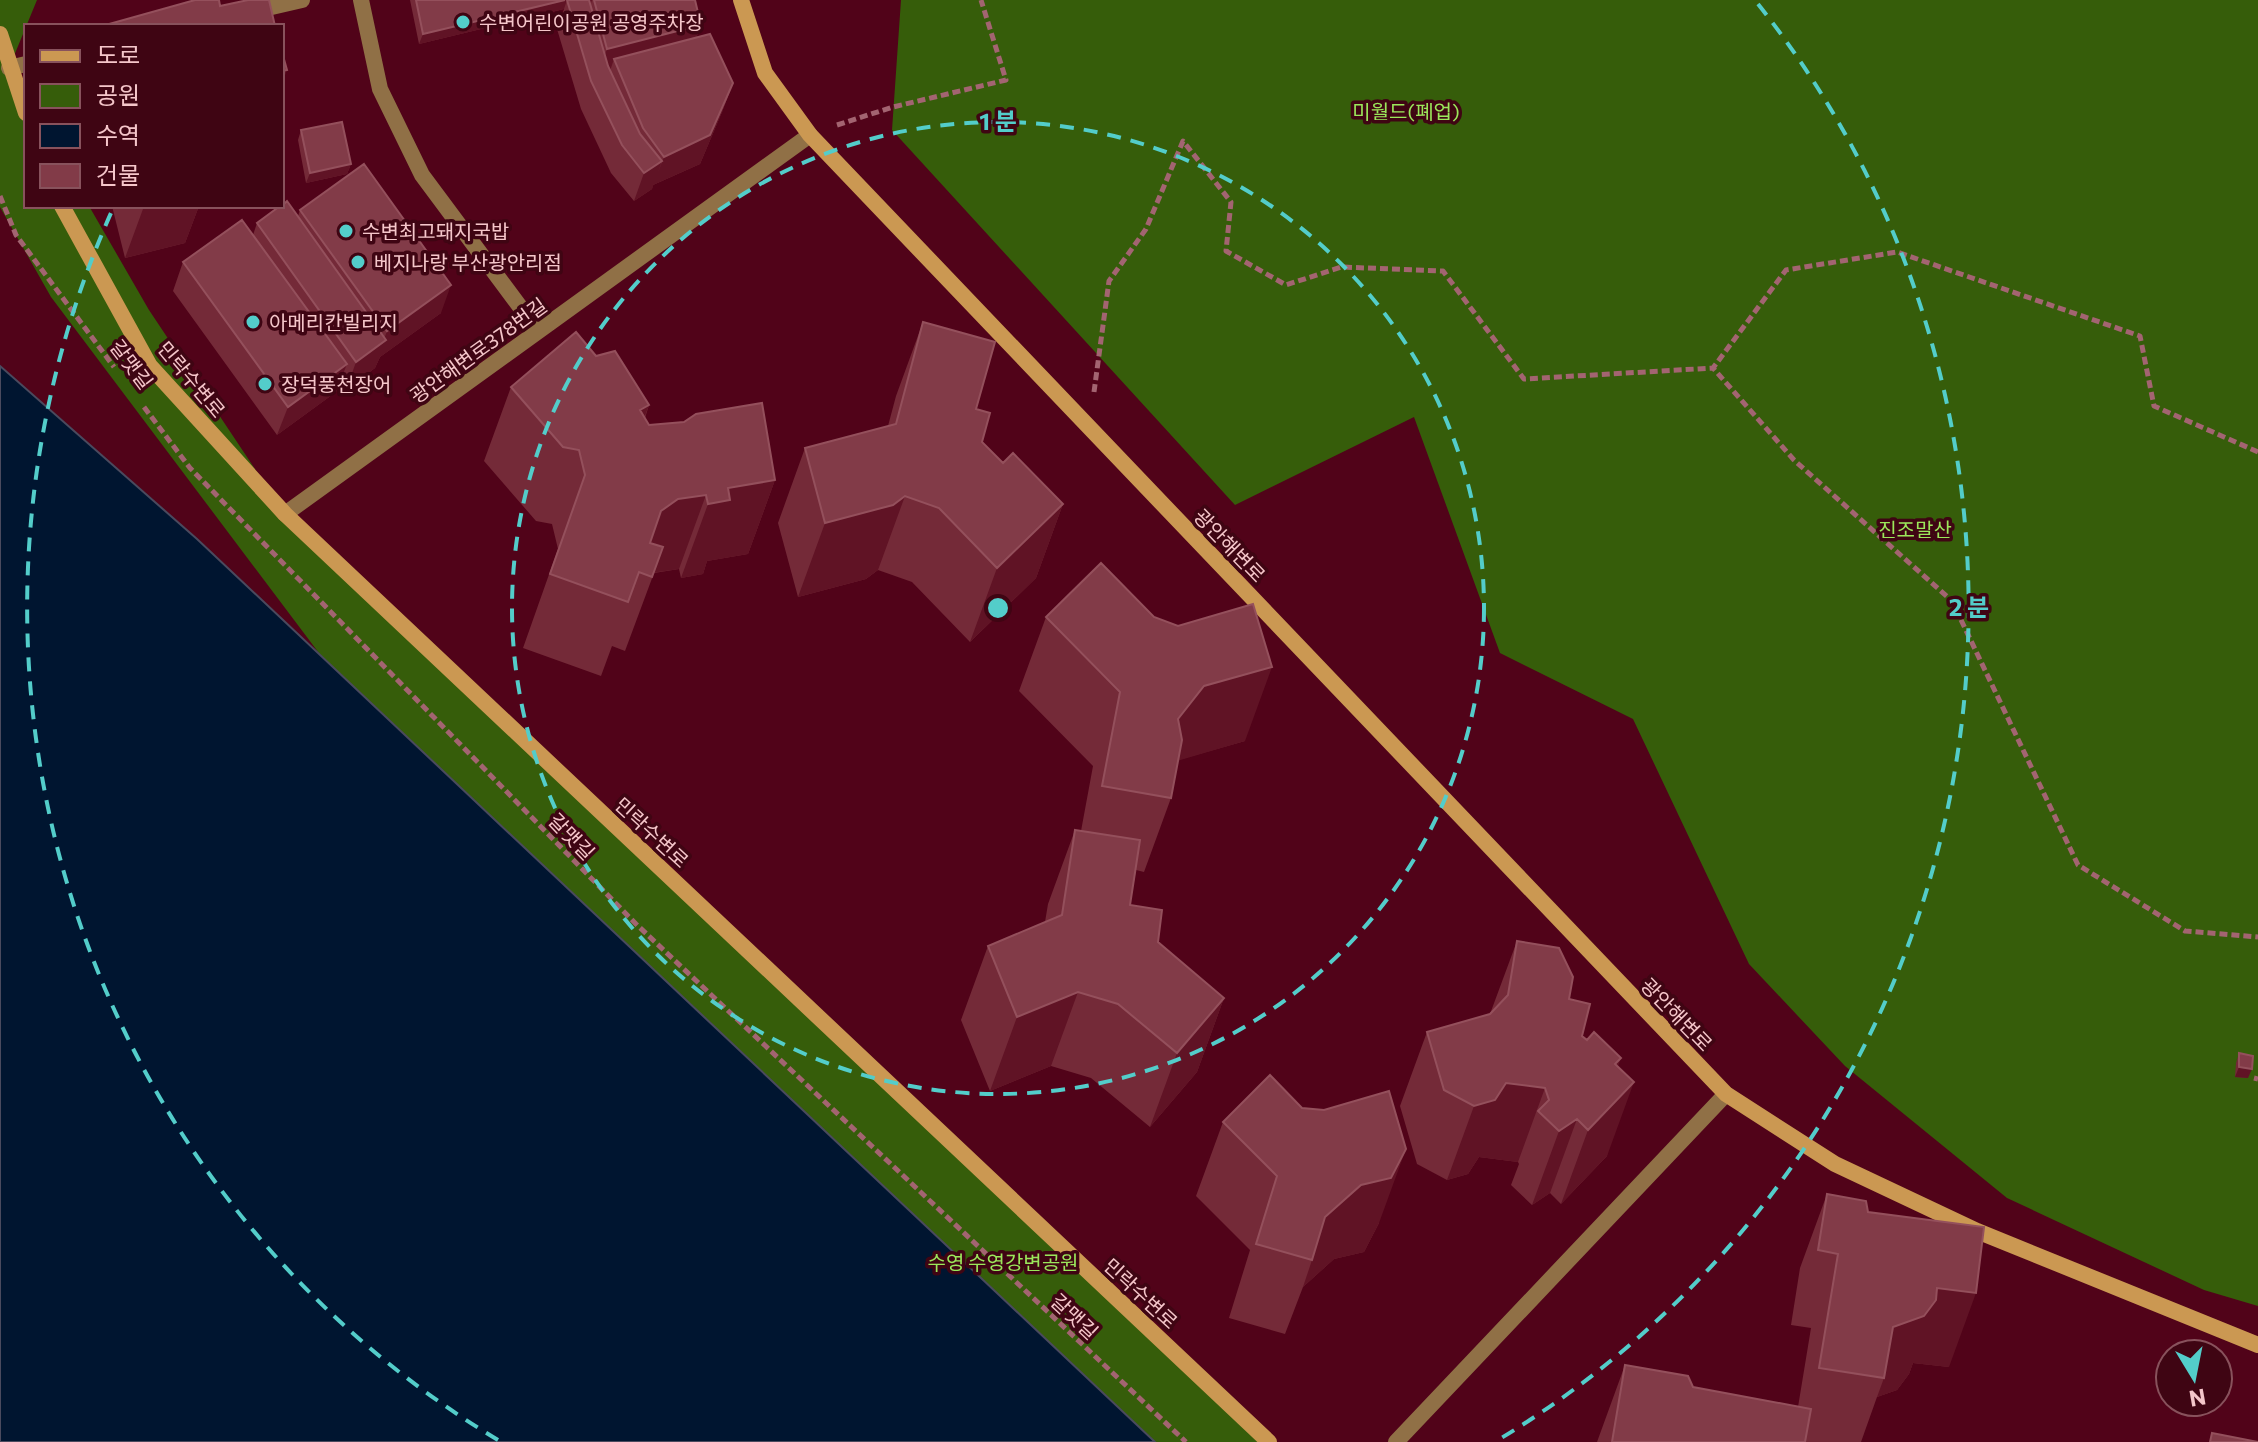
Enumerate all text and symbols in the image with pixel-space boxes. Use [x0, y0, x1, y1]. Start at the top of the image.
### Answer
place label: 수변어린이공원 공영주차장 [479, 10, 704, 34]
marker: 수변어린이공원 공영주차장 [454, 13, 472, 31]
legend [24, 24, 284, 208]
text: 도로 [96, 40, 140, 69]
text: 공원 [96, 80, 140, 109]
park label: 미월드(폐업) [1352, 99, 1460, 123]
text: 1 분 [979, 106, 1017, 135]
text: 수역 [96, 120, 140, 149]
text: 건물 [96, 160, 140, 189]
place label: 수변최고돼지국밥 [362, 219, 509, 243]
marker: 수변최고돼지국밥 [337, 222, 355, 240]
place label: 베지나랑 부산광안리점 [374, 250, 562, 274]
marker: 베지나랑 부산광안리점 [349, 253, 367, 271]
street label: 광안해변로378번길 [405, 292, 551, 408]
place label: 아메리칸빌리지 [269, 310, 398, 334]
marker: 아메리칸빌리지 [244, 313, 262, 331]
street label: 갈맷길 [106, 335, 158, 393]
street label: 민락수변로 [153, 336, 231, 422]
place label: 장덕풍천장어 [281, 372, 391, 396]
marker: 장덕풍천장어 [256, 375, 274, 393]
street label: 광안해변로 [1189, 504, 1271, 586]
park label: 진조말산 [1878, 517, 1952, 541]
text: 2 분 [1949, 592, 1989, 621]
centre of rings [984, 594, 1012, 622]
street label: 민락수변로 [610, 792, 694, 872]
street label: 갈맷길 [544, 808, 600, 864]
street label: 광안해변로 [1636, 973, 1718, 1055]
park label: 수영 수영강변공원 [927, 1250, 1079, 1274]
street label: 민락수변로 [1099, 1253, 1183, 1333]
street label: 갈맷길 [1047, 1288, 1103, 1344]
north arrow [2154, 1338, 2234, 1418]
text: N [2187, 1383, 2208, 1413]

